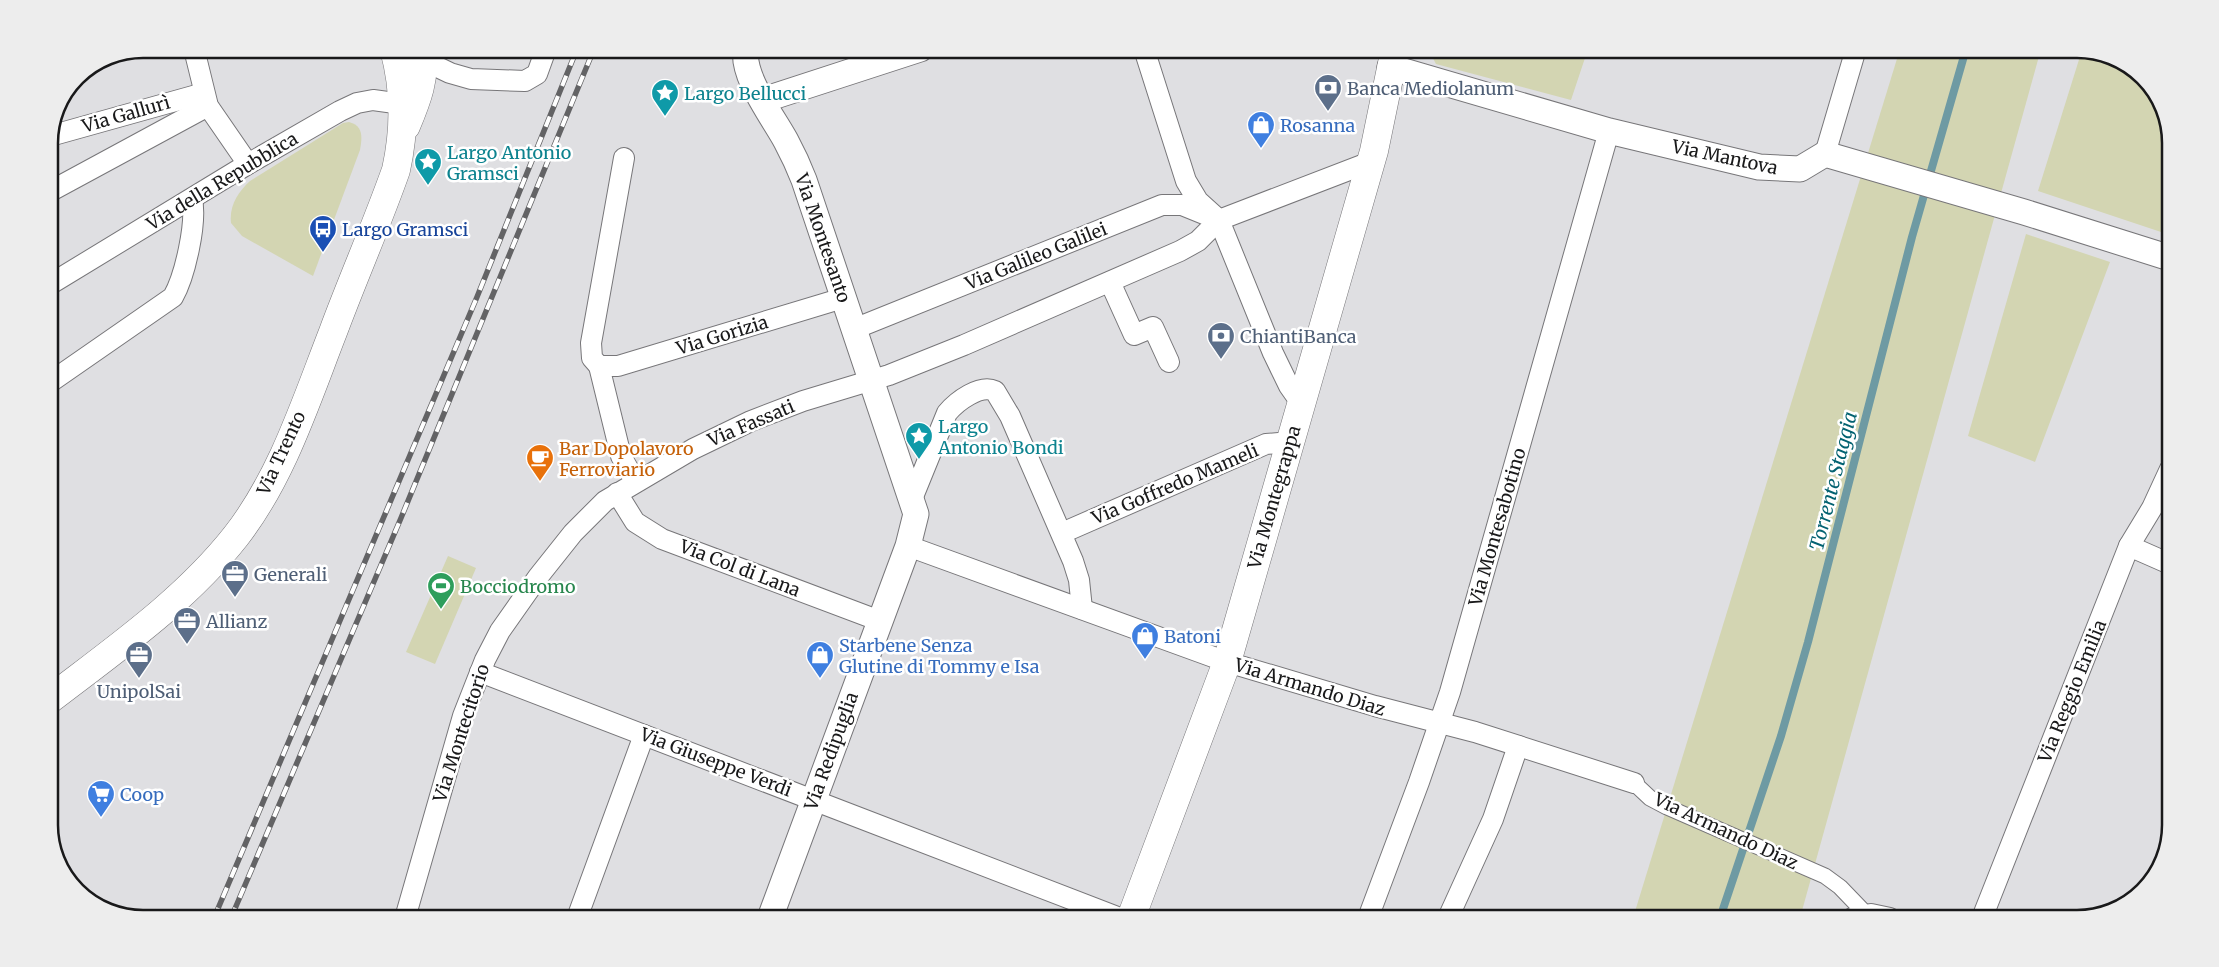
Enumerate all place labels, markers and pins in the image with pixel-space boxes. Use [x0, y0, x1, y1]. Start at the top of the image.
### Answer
bank icon: Banca Mediolanum [1313, 73, 1343, 112]
place label: Banca Mediolanum [1347, 77, 1514, 100]
place icon: Largo Bellucci [650, 78, 680, 117]
place label: Largo Bellucci [684, 82, 807, 105]
shop icon: Rosanna [1246, 110, 1276, 149]
place label: Rosanna [1280, 114, 1356, 137]
place label: Largo Antonio Gramsci [447, 141, 571, 185]
place icon: Largo Antonio Gramsci [413, 147, 443, 186]
bus stop icon: Largo Gramsci [308, 214, 338, 253]
place label: Largo Gramsci [342, 218, 469, 241]
bank icon: ChiantiBanca [1206, 321, 1236, 360]
place label: ChiantiBanca [1240, 325, 1357, 348]
place label: Largo Antonio Bondi [937, 415, 1064, 459]
place icon: Largo Antonio Bondi [904, 421, 934, 460]
place label: Bar Dopolavoro Ferroviario [559, 437, 693, 481]
cafe icon: Bar Dopolavoro Ferroviario [525, 443, 555, 482]
office icon: Generali [220, 559, 250, 598]
place label: Generali [254, 563, 327, 586]
sports icon: Bocciodromo [426, 571, 456, 610]
place label: Bocciodromo [460, 575, 575, 598]
office icon: Allianz [172, 606, 202, 645]
place label: Allianz [205, 610, 267, 633]
shop icon: Batoni [1130, 621, 1160, 660]
place label: Batoni [1164, 625, 1221, 648]
place label: Starbene Senza Glutine di Tommy e Isa [839, 634, 1040, 678]
office icon: UnipolSai [124, 640, 154, 679]
shop icon: Starbene Senza Glutine di Tommy e Isa [805, 640, 835, 679]
place label: UnipolSai [97, 680, 181, 703]
supermarket icon: Coop [86, 779, 116, 818]
place label: Coop [120, 783, 164, 806]

